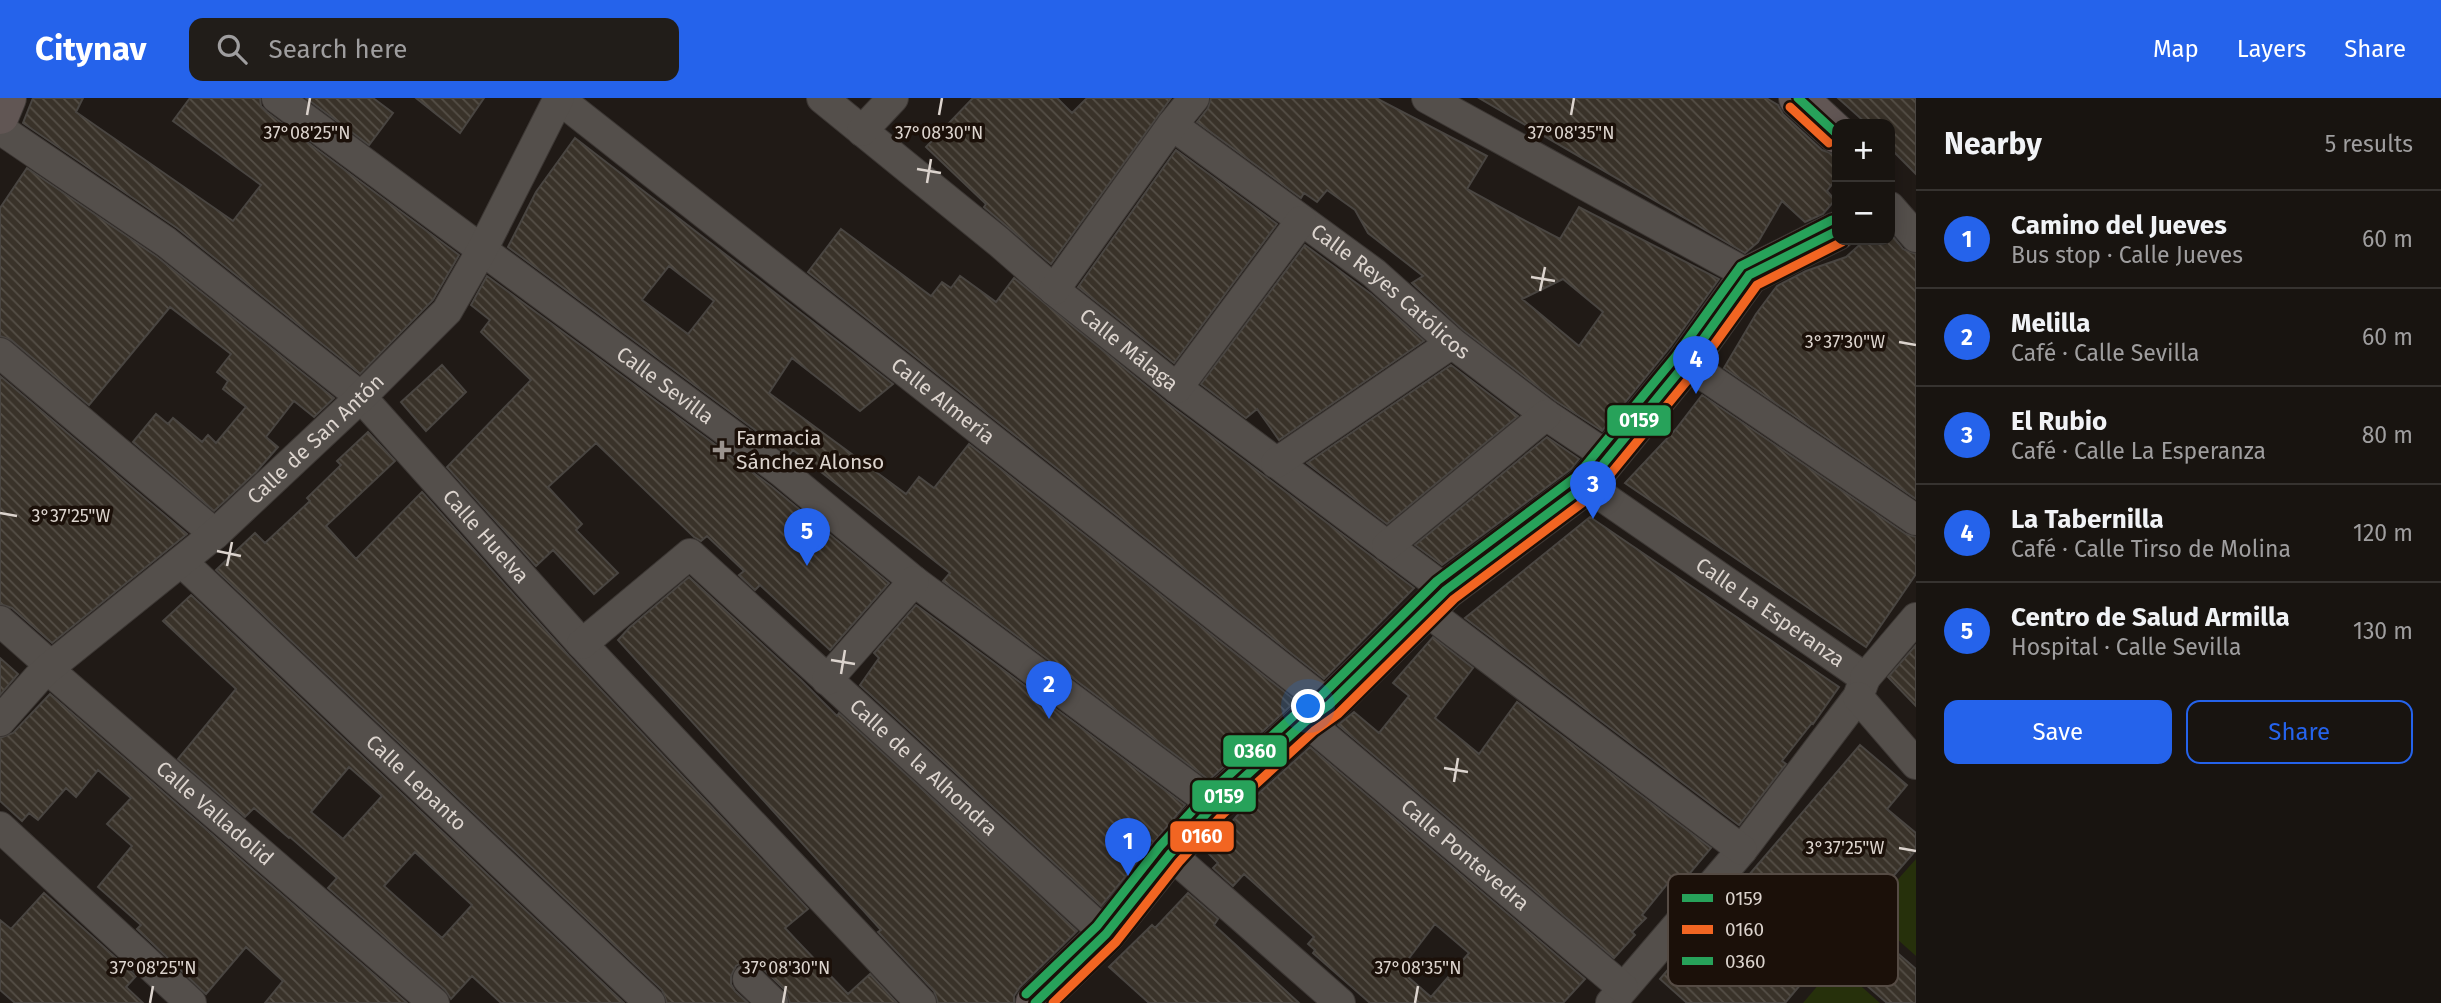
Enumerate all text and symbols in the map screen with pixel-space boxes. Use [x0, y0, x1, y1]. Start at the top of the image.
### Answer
search box [189, 18, 679, 81]
text: Citynav [35, 29, 147, 69]
icon: search [213, 30, 251, 68]
text: Search here [269, 34, 407, 65]
text: Map [2153, 35, 2199, 63]
text: Layers [2237, 35, 2306, 63]
text: Share [2344, 35, 2406, 63]
map controls [1832, 119, 1895, 245]
button: + [1832, 119, 1895, 182]
text: 37°08'25"N [264, 122, 350, 144]
text: 37°08'30"N [895, 122, 983, 144]
text: 37°08'35"N [1527, 122, 1615, 144]
text: Nearby [1944, 126, 2042, 162]
text: 5 results [2325, 130, 2413, 158]
button: − [1832, 182, 1895, 245]
text: Camino del Jueves [2011, 210, 2227, 241]
street label: Calle Reyes Católicos [1306, 218, 1475, 365]
text: 1 [1962, 225, 1972, 253]
text: 60 m [2362, 225, 2413, 253]
text: Bus stop · Calle Jueves [2011, 241, 2243, 269]
street label: Calle Málaga [1074, 303, 1184, 397]
text: Melilla [2011, 308, 2090, 339]
text: 2 [1961, 323, 1973, 351]
text: 60 m [2362, 323, 2413, 351]
text: 3°37'30"W [1805, 331, 1885, 353]
pin: 4 [1673, 336, 1719, 394]
text: Café · Calle Sevilla [2011, 339, 2199, 367]
street label: Calle Sevilla [611, 341, 719, 430]
street label: Calle Almería [886, 352, 1000, 450]
street label: Calle de San Antón [242, 368, 390, 510]
line badge: 0159 [1606, 404, 1672, 437]
text: El Rubio [2011, 406, 2107, 437]
text: 0159 [1619, 409, 1659, 432]
text: 3 [1961, 421, 1973, 449]
text: 80 m [2362, 421, 2413, 449]
place label: Farmacia Sánchez Alonso [736, 425, 884, 475]
text: Café · Calle La Esperanza [2011, 437, 2266, 465]
marker: Farmacia Sánchez Alonso [714, 442, 730, 458]
pin: 3 [1570, 461, 1616, 519]
street label: Calle Huelva [437, 484, 535, 589]
text: La Tabernilla [2011, 504, 2164, 535]
text: 3°37'25"W [32, 505, 111, 527]
pin: 5 [784, 508, 830, 566]
text: 4 [1961, 519, 1974, 547]
text: 120 m [2353, 519, 2413, 547]
text: Café · Calle Tirso de Molina [2011, 535, 2291, 563]
street label: Calle La Esperanza [1691, 552, 1850, 673]
text: Centro de Salud Armilla [2011, 602, 2290, 633]
text: 5 [1961, 617, 1973, 645]
text: 130 m [2353, 617, 2413, 645]
text: Hospital · Calle Sevilla [2011, 633, 2241, 661]
pin: 2 [1026, 661, 1072, 719]
your location [1291, 689, 1325, 723]
street label: Calle de la Alhondra [844, 693, 1003, 841]
button: Save [1944, 700, 2172, 764]
button: Share [2186, 700, 2413, 764]
street label: Calle Lepanto [360, 729, 472, 837]
line badge: 0360 [1222, 734, 1288, 768]
text: 0360 [1234, 740, 1276, 763]
street label: Calle Valladolid [150, 755, 279, 871]
line badge: 0159 [1191, 779, 1257, 813]
text: 0159 [1204, 785, 1244, 808]
street label: Calle Pontevedra [1396, 794, 1535, 916]
pin: 1 [1105, 818, 1151, 876]
line badge: 0160 [1169, 820, 1235, 853]
text: 0160 [1181, 825, 1223, 848]
text: 3°37'25"W [1806, 837, 1885, 859]
legend [1668, 874, 1898, 986]
text: 0159 [1725, 887, 1763, 910]
text: 0160 [1725, 918, 1764, 941]
text: 0360 [1725, 950, 1766, 973]
text: 37°08'25"N [110, 957, 196, 979]
text: 37°08'30"N [742, 957, 830, 979]
text: 37°08'35"N [1374, 957, 1462, 979]

